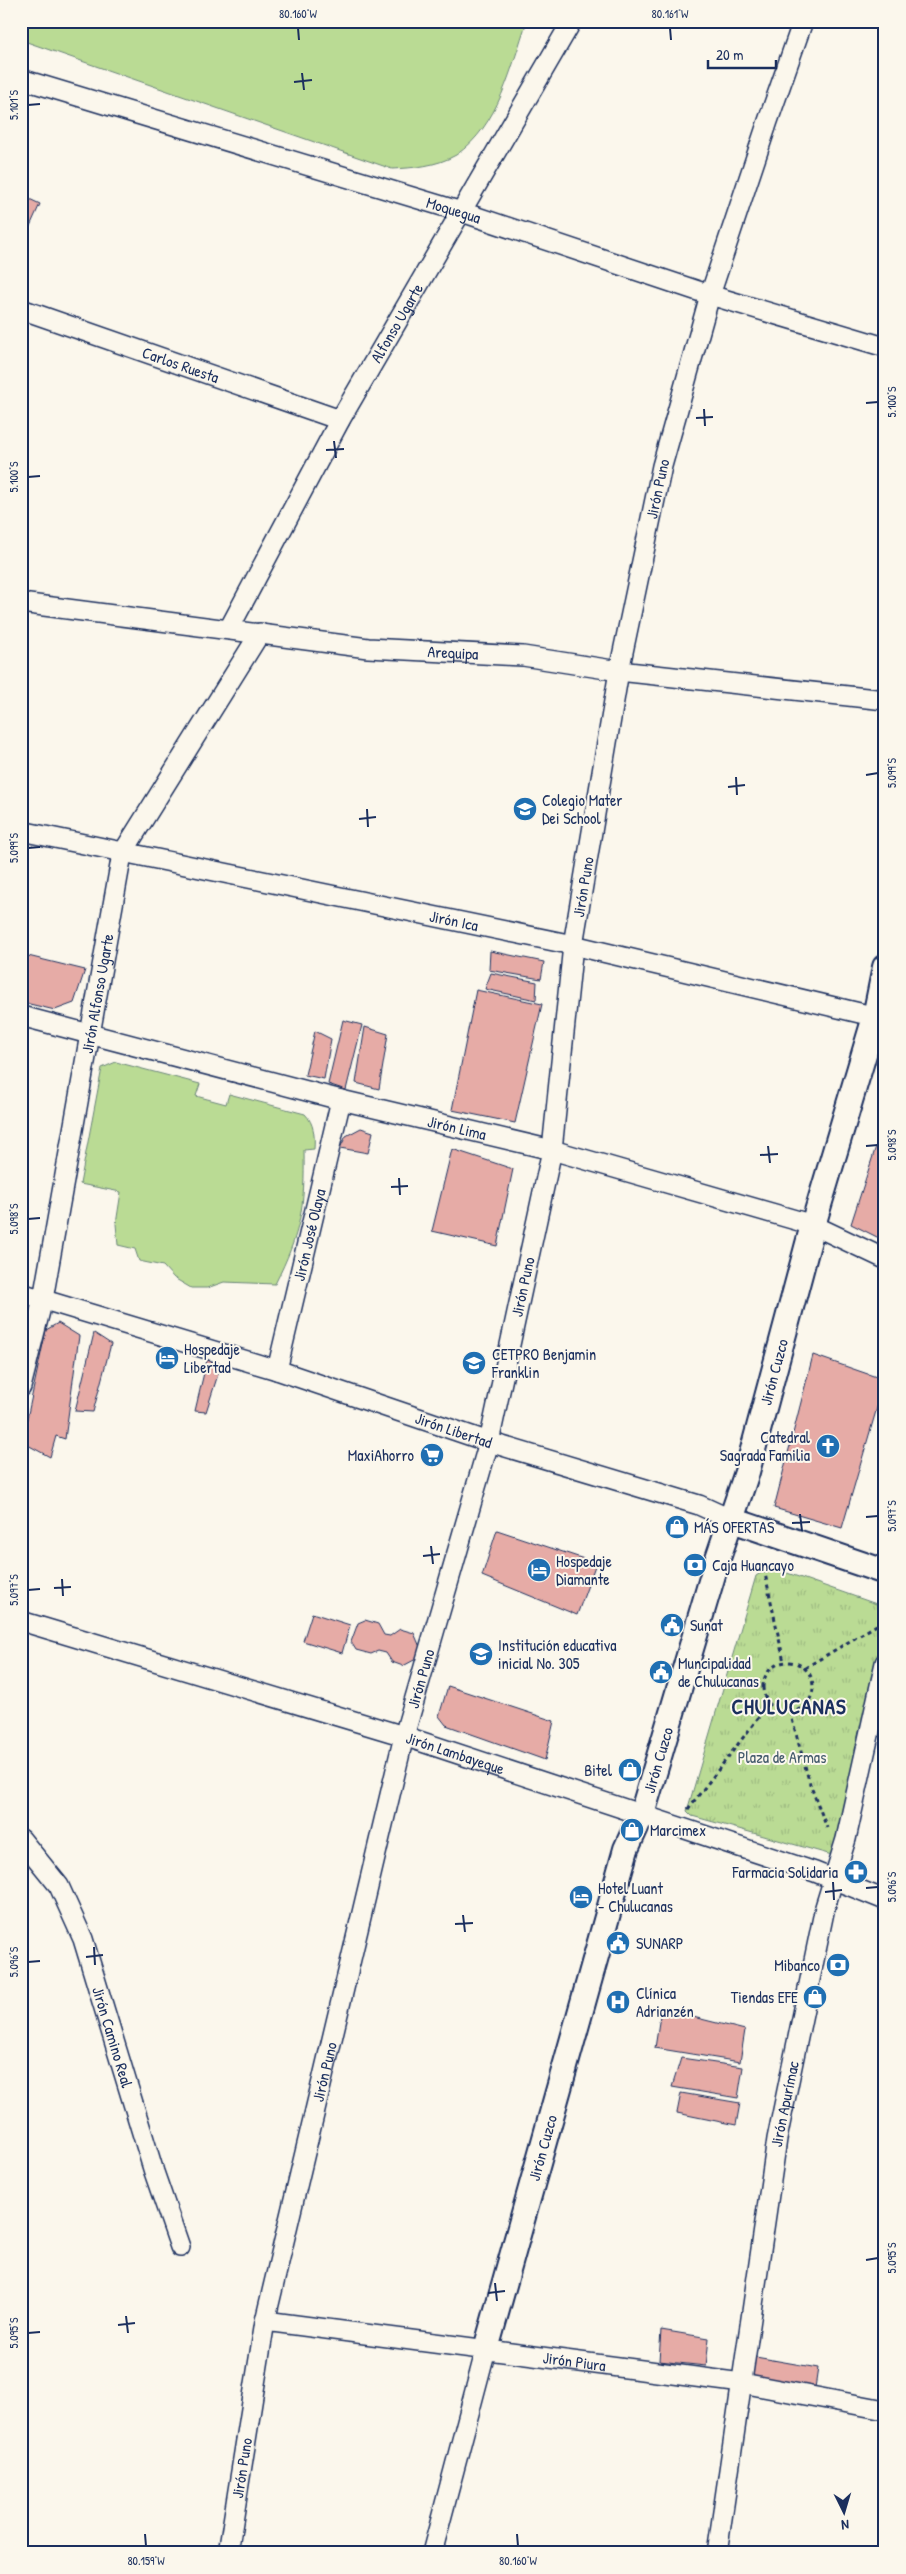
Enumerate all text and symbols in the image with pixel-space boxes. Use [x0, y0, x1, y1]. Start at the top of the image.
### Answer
text: 80.160°W [279, 5, 318, 22]
text: 80.161°W [652, 5, 689, 22]
scale bar [708, 38, 776, 70]
text: 20 m [716, 44, 743, 65]
text: 5.101°S [5, 89, 22, 120]
street label: Moquegua [424, 191, 484, 229]
street label: Alfonso Ugarte [365, 279, 428, 366]
street label: Carlos Ruesta [139, 341, 222, 388]
text: 5.100°S [883, 386, 900, 418]
street label: Jirón Puno [640, 456, 675, 521]
text: 5.100°S [5, 461, 22, 493]
street label: Arequipa [427, 640, 479, 665]
text: 5.099°S [883, 757, 900, 788]
place label: Colegio Mater Dei School [542, 789, 623, 829]
school or university icon: Colegio Mater Dei School [512, 796, 538, 822]
text: 5.099°S [5, 832, 22, 863]
street label: Jirón Puno [567, 854, 599, 919]
street label: Jirón Ica [427, 905, 480, 936]
street label: Jirón Alfonso Ugarte [76, 931, 119, 1055]
street label: Jirón Lima [425, 1110, 489, 1145]
text: 5.098°S [883, 1129, 900, 1160]
street label: Jirón José Olaya [287, 1186, 331, 1283]
text: 5.098°S [5, 1203, 22, 1234]
street label: Jirón Puno [505, 1254, 540, 1319]
street label: Jirón Cuzco [754, 1336, 793, 1408]
place label: Hospedaje Libertad [184, 1338, 241, 1378]
place label: CETPRO Benjamin Franklin [491, 1343, 596, 1383]
hotel icon: Hospedaje Libertad [154, 1345, 180, 1371]
school or university icon: CETPRO Benjamin Franklin [461, 1350, 487, 1376]
street label: Jirón Libertad [412, 1407, 495, 1453]
place label: Catedral Sagrada Familia [720, 1426, 811, 1466]
church icon: Catedral Sagrada Familia [815, 1433, 841, 1459]
supermarket icon: MaxiAhorro [419, 1442, 445, 1468]
place label: MaxiAhorro [348, 1444, 415, 1466]
text: 5.097°S [883, 1500, 900, 1532]
shop icon: MÁS OFERTAS [664, 1514, 690, 1540]
place label: MÁS OFERTAS [694, 1516, 775, 1538]
place label: Hospedaje Diamante [556, 1550, 613, 1590]
bank icon: Caja Huancayo [682, 1552, 708, 1578]
place label: Caja Huancayo [712, 1554, 794, 1576]
hotel icon: Hospedaje Diamante [526, 1557, 552, 1583]
text: 5.097°S [5, 1574, 22, 1606]
public building icon: Sunat [659, 1612, 685, 1638]
place label: Sunat [690, 1614, 723, 1636]
place label: Institución educativa inicial No. 305 [498, 1634, 617, 1674]
school or university icon: Institución educativa inicial No. 305 [468, 1641, 494, 1667]
street label: Jirón Puno [402, 1646, 440, 1711]
place label: Muncipalidad de Chulucanas [678, 1652, 759, 1692]
public building icon: Muncipalidad de Chulucanas [648, 1659, 674, 1685]
district label: CHULUCANAS [731, 1692, 847, 1721]
street label: Jirón Cuzco [638, 1724, 678, 1796]
street label: Jirón Lambayeque [403, 1726, 508, 1780]
park label: Plaza de Armas [738, 1746, 826, 1768]
shop icon: Bitel [617, 1757, 643, 1783]
place label: Bitel [584, 1759, 613, 1781]
shop icon: Marcimex [619, 1817, 645, 1843]
place label: Marcimex [650, 1819, 706, 1841]
pharmacy icon: Farmacia Solidaria [843, 1859, 869, 1885]
place label: Farmacia Solidaria [732, 1861, 838, 1883]
text: 5.096°S [883, 1871, 900, 1902]
place label: Hotel Luant - Chulucanas [598, 1877, 673, 1917]
hotel icon: Hotel Luant - Chulucanas [568, 1884, 594, 1910]
public building icon: SUNARP [605, 1930, 631, 1956]
place label: SUNARP [636, 1932, 683, 1954]
text: 5.096°S [5, 1946, 22, 1977]
bank icon: Mibanco [825, 1952, 851, 1978]
place label: Mibanco [774, 1954, 821, 1976]
place label: Clínica Adrianzén [636, 1982, 694, 2022]
street label: Jirón Camino Real [87, 1984, 139, 2091]
shop icon: Tiendas EFE [802, 1984, 828, 2010]
place label: Tiendas EFE [731, 1986, 798, 2008]
hospital icon: Clínica Adrianzén [605, 1989, 631, 2015]
street label: Jirón Puno [306, 2039, 342, 2104]
street label: Jirón Apurímac [765, 2058, 804, 2148]
street label: Jirón Cuzco [523, 2112, 562, 2183]
text: 5.095°S [883, 2242, 900, 2273]
text: 5.095°S [5, 2317, 22, 2348]
street label: Jirón Piura [542, 2346, 607, 2376]
street label: Jirón Puno [226, 2436, 257, 2500]
north arrow [818, 2486, 868, 2536]
text: N [840, 2516, 850, 2535]
text: 80.159°W [127, 2552, 165, 2569]
text: 80.160°W [499, 2552, 538, 2569]

